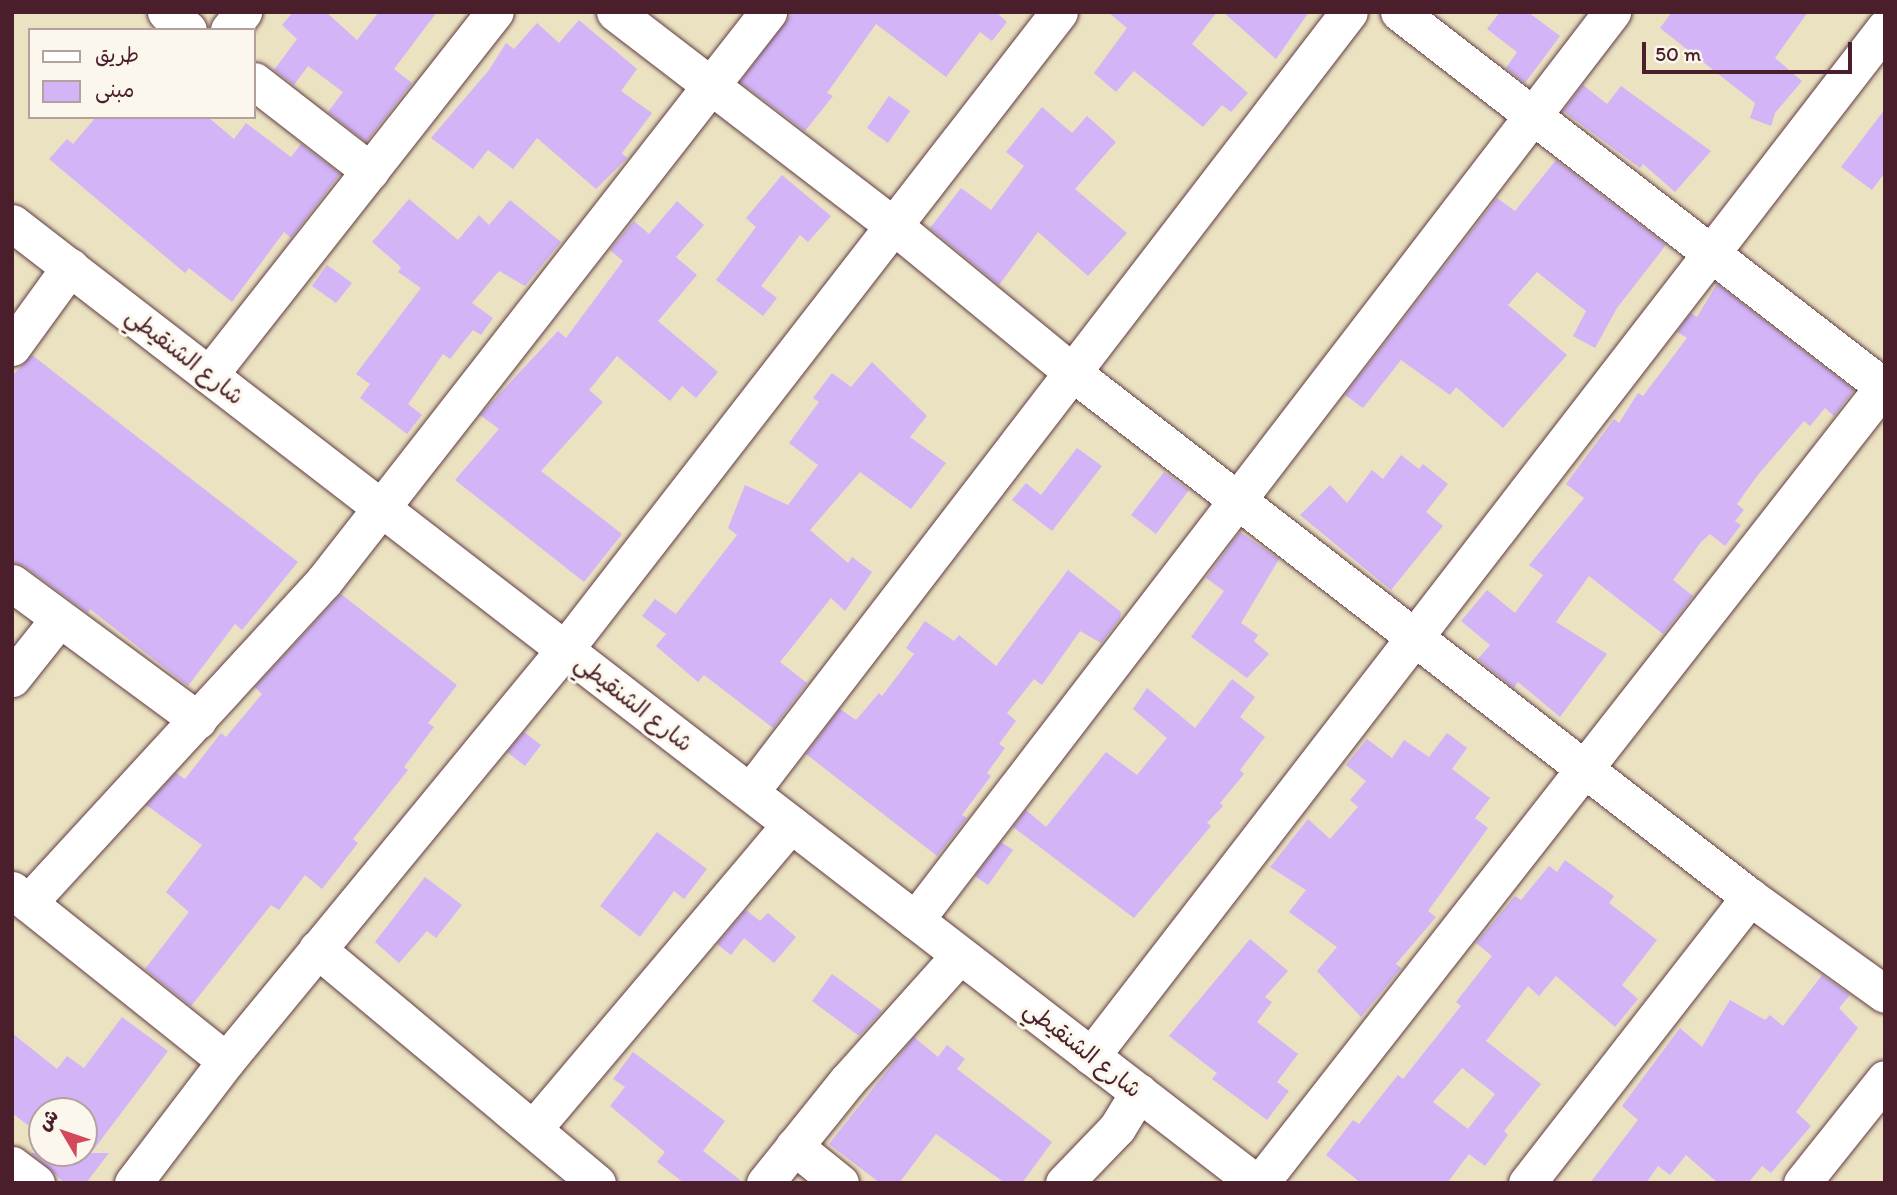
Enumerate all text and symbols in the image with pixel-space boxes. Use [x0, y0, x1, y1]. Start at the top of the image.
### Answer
legend [28, 28, 256, 119]
scale bar [1645, 28, 1855, 72]
text: 50 m [1655, 41, 1701, 66]
text: طريق [95, 42, 139, 67]
text: مبنى [95, 77, 134, 102]
street label: شارع الشنقيطي [121, 302, 249, 410]
street label: شارع الشنقيطي [570, 649, 698, 757]
street label: شارع الشنقيطي [1019, 995, 1147, 1103]
north arrow [28, 1097, 98, 1167]
text: ش [32, 1104, 63, 1135]

